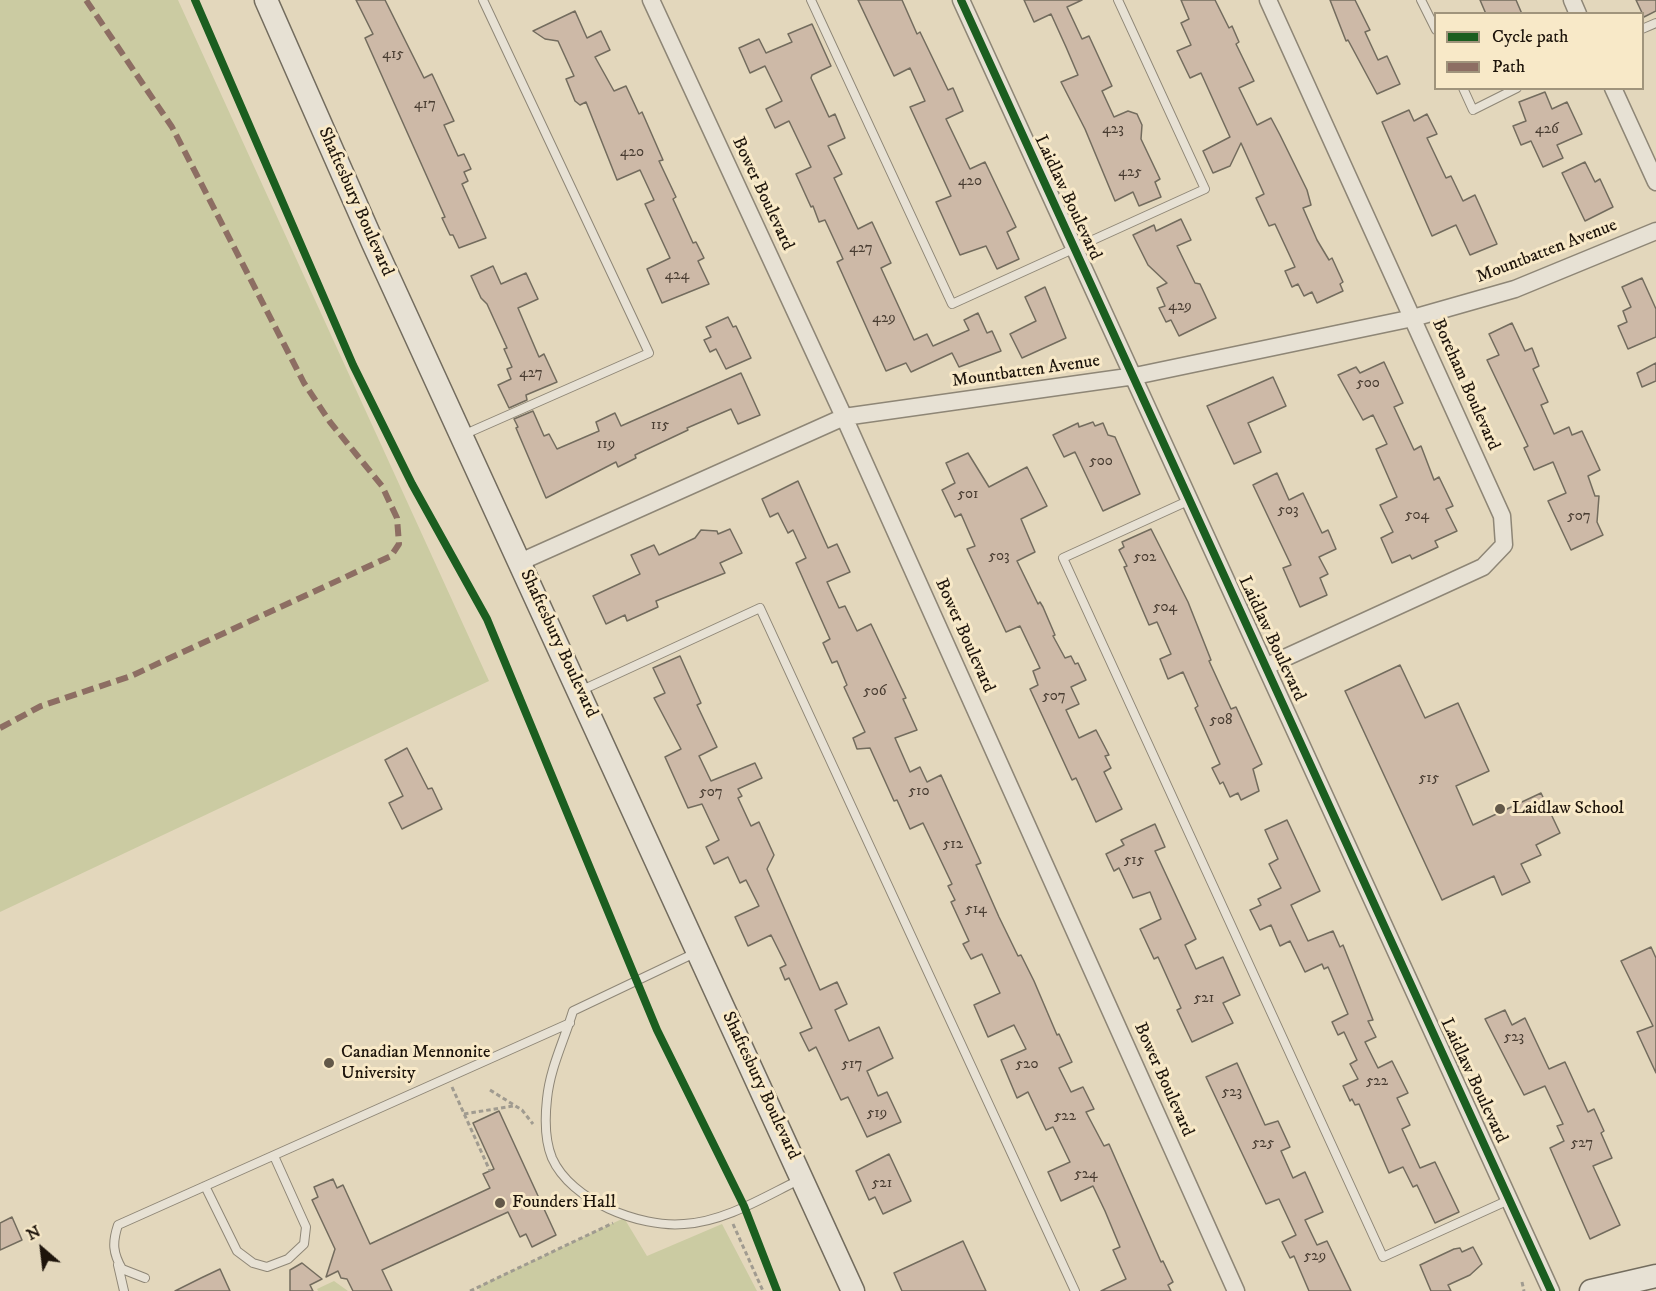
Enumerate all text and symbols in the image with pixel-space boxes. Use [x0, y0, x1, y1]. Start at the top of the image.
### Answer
legend [1434, 12, 1644, 90]
text: Cycle path [1492, 26, 1569, 48]
house number: 415 [382, 46, 404, 64]
text: Path [1492, 56, 1525, 78]
house number: 417 [414, 96, 436, 114]
house number: 423 [1102, 121, 1124, 139]
house number: 426 [1535, 121, 1559, 139]
street label: Shaftesbury Boulevard [312, 124, 398, 280]
street label: Laidlaw Boulevard [1029, 132, 1105, 264]
street label: Bower Boulevard [726, 134, 798, 254]
house number: 420 [620, 144, 644, 162]
house number: 425 [1118, 164, 1142, 182]
house number: 420 [958, 173, 982, 191]
street label: Mountbatten Avenue [1474, 215, 1620, 289]
house number: 427 [849, 240, 873, 258]
house number: 424 [665, 267, 689, 285]
house number: 429 [1168, 298, 1192, 316]
house number: 429 [872, 310, 896, 328]
street label: Boreham Boulevard [1426, 316, 1504, 454]
street label: Mountbatten Avenue [951, 351, 1101, 393]
house number: 427 [519, 365, 543, 383]
house number: 500 [1356, 375, 1380, 393]
house number: 115 [651, 417, 669, 435]
house number: 119 [597, 436, 615, 454]
house number: 500 [1089, 453, 1113, 471]
house number: 501 [958, 486, 978, 504]
house number: 503 [1277, 502, 1299, 520]
house number: 504 [1405, 507, 1429, 525]
house number: 507 [1567, 508, 1591, 526]
house number: 503 [988, 548, 1010, 566]
house number: 502 [1134, 549, 1156, 567]
street label: Shaftesbury Boulevard [514, 567, 602, 721]
street label: Laidlaw Boulevard [1233, 573, 1309, 705]
street label: Bower Boulevard [929, 576, 999, 696]
house number: 504 [1153, 599, 1177, 617]
house number: 506 [863, 683, 887, 701]
house number: 507 [1042, 688, 1066, 706]
house number: 508 [1209, 712, 1233, 730]
house number: 515 [1419, 770, 1439, 788]
house number: 510 [909, 783, 929, 801]
house number: 507 [699, 784, 723, 802]
place label: Laidlaw School [1512, 798, 1624, 820]
marker: Laidlaw School [1493, 802, 1507, 816]
house number: 512 [943, 836, 963, 854]
house number: 515 [1124, 852, 1144, 870]
house number: 514 [965, 901, 987, 919]
house number: 521 [1194, 990, 1214, 1008]
street label: Shaftesbury Boulevard [716, 1009, 804, 1163]
street label: Laidlaw Boulevard [1435, 1015, 1511, 1147]
street label: Bower Boulevard [1128, 1020, 1198, 1140]
house number: 523 [1504, 1029, 1524, 1047]
place label: Canadian Mennonite University [341, 1042, 491, 1084]
marker: Canadian Mennonite University [322, 1056, 336, 1070]
house number: 517 [842, 1056, 862, 1074]
house number: 520 [1016, 1056, 1038, 1074]
house number: 522 [1366, 1073, 1388, 1091]
house number: 523 [1222, 1084, 1242, 1102]
house number: 519 [867, 1105, 887, 1123]
house number: 522 [1054, 1108, 1076, 1126]
house number: 525 [1252, 1135, 1274, 1153]
house number: 527 [1571, 1135, 1593, 1153]
house number: 524 [1074, 1166, 1098, 1184]
house number: 521 [872, 1175, 892, 1193]
place label: Founders Hall [512, 1192, 616, 1214]
marker: Founders Hall [493, 1196, 507, 1210]
north arrow [12, 1219, 72, 1279]
text: N [23, 1221, 44, 1245]
house number: 529 [1304, 1248, 1326, 1266]

